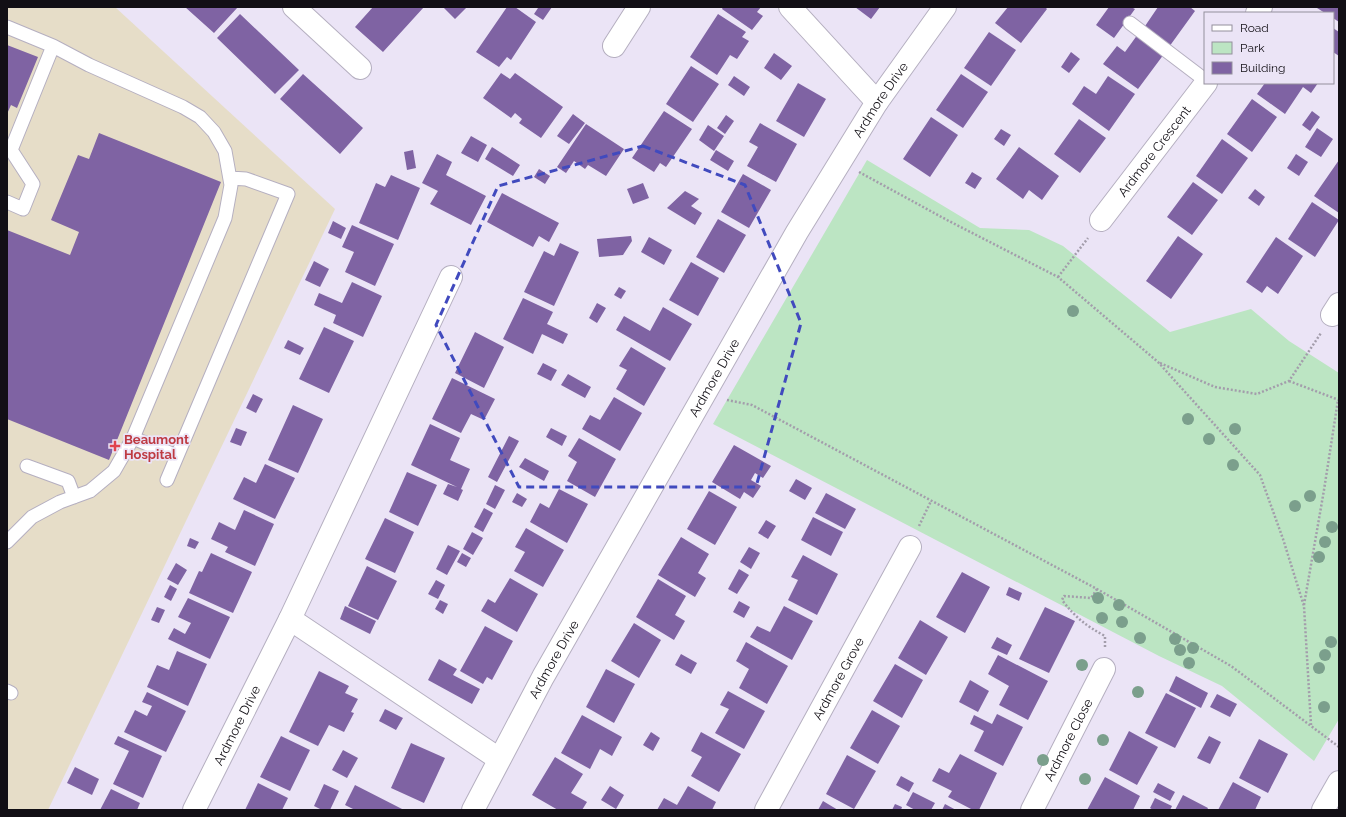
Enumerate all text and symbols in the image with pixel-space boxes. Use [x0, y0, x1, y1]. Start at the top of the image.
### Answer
legend [1204, 12, 1334, 84]
text: Road [1240, 21, 1269, 35]
text: Park [1240, 41, 1265, 55]
street label: Ardmore Drive [850, 59, 911, 140]
text: Building [1240, 61, 1286, 75]
street label: Ardmore Crescent [1114, 102, 1194, 199]
street label: Ardmore Drive [686, 336, 742, 419]
place label: Beaumont Hospital [124, 432, 189, 462]
marker: Beaumont Hospital [109, 440, 121, 452]
street label: Ardmore Drive [526, 617, 582, 701]
street label: Ardmore Grove [809, 634, 867, 722]
street label: Ardmore Drive [210, 682, 263, 768]
street label: Ardmore Close [1041, 696, 1095, 783]

